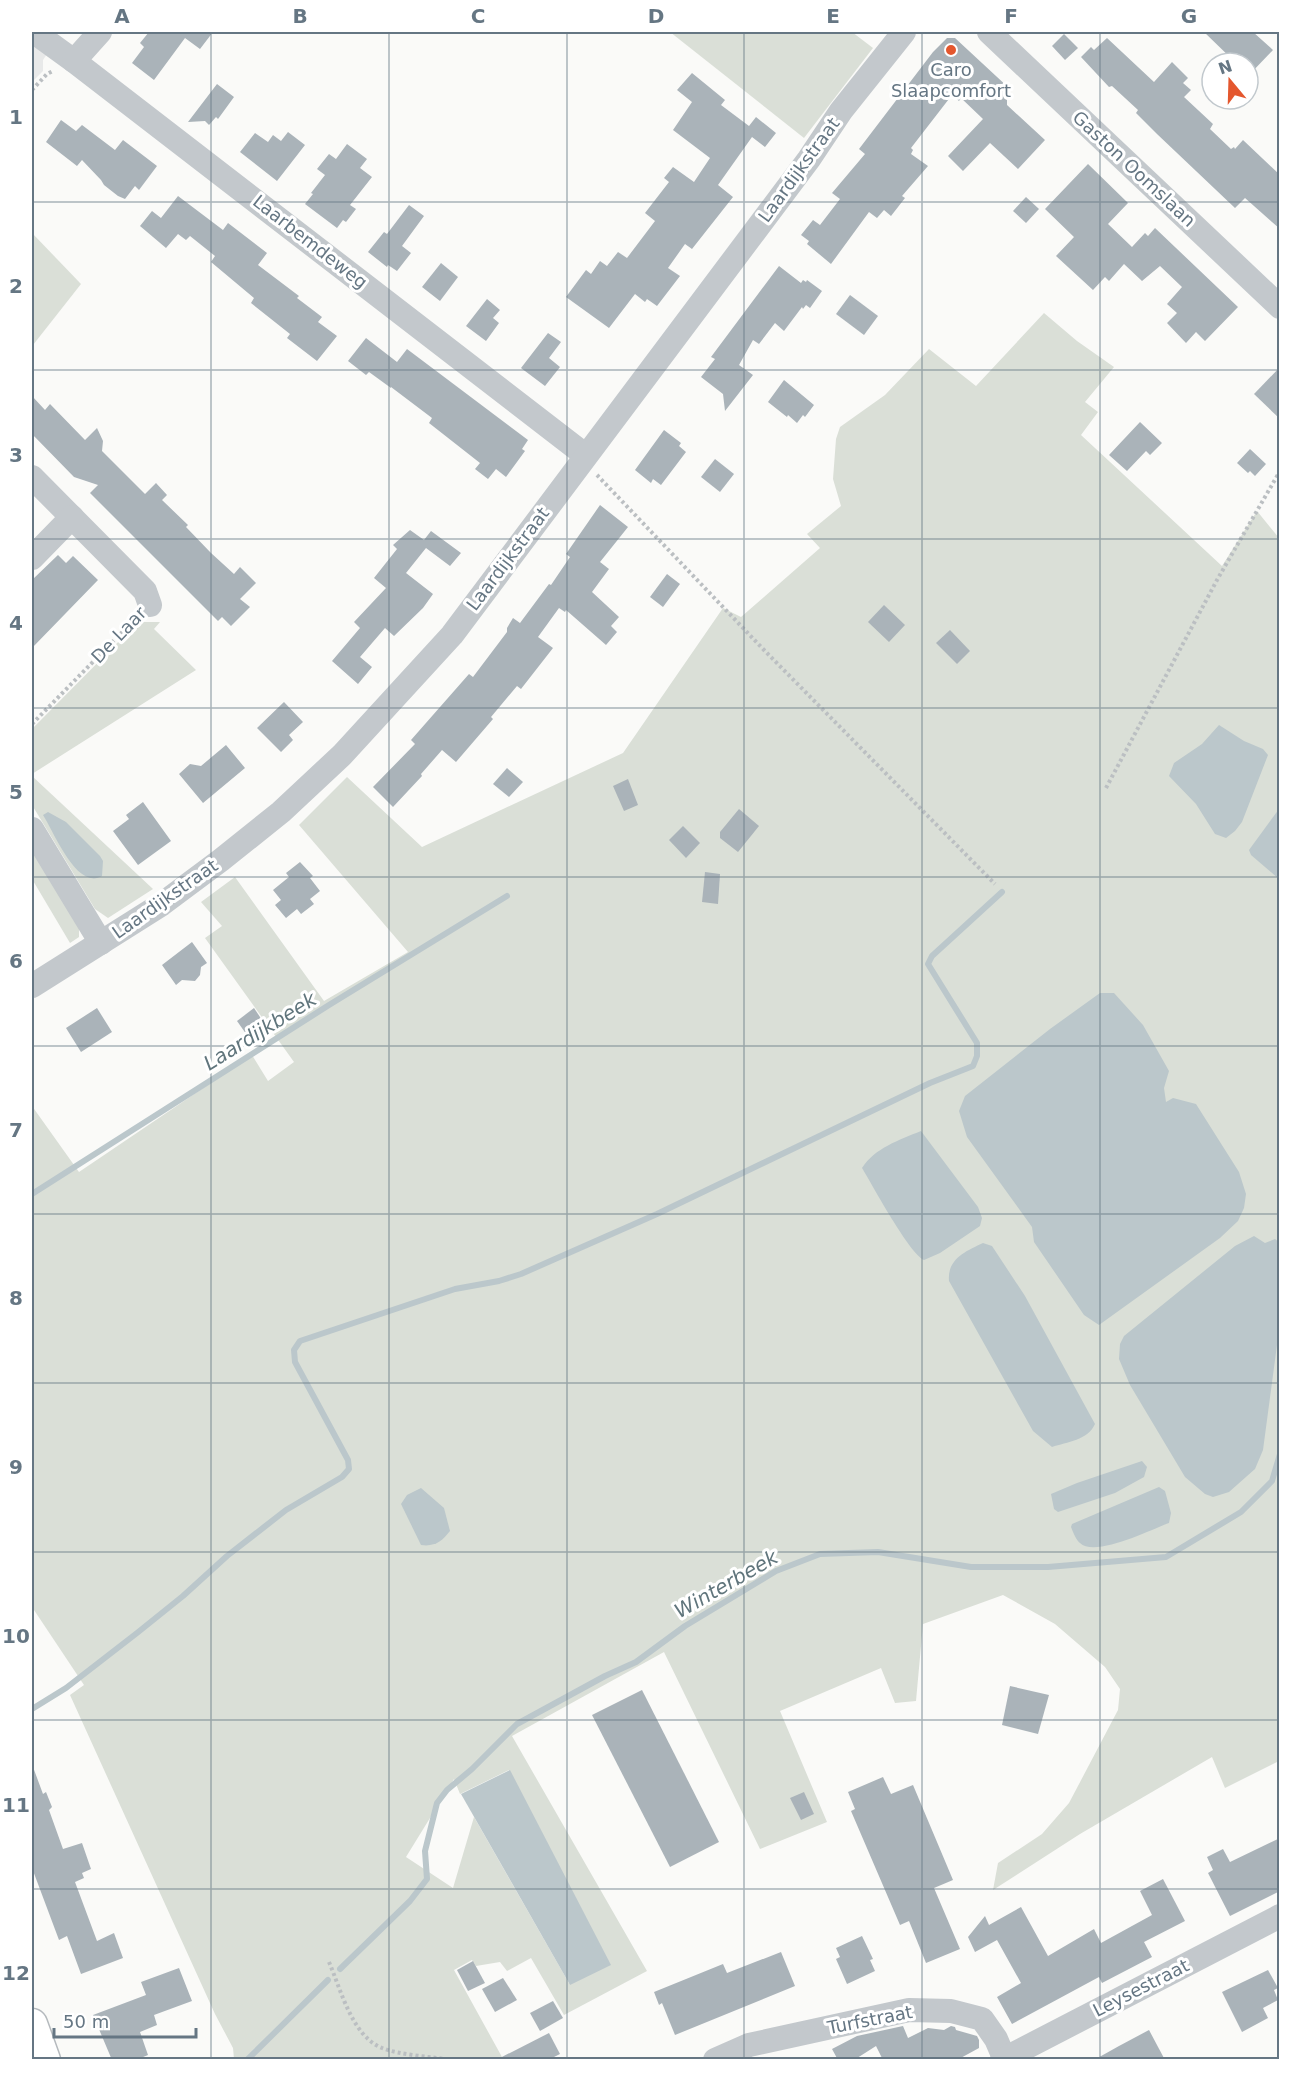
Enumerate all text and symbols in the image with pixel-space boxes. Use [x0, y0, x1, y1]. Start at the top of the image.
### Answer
text: A [114, 4, 130, 28]
text: B [292, 4, 308, 28]
text: C [471, 4, 485, 28]
text: D [648, 4, 664, 28]
text: E [826, 4, 840, 28]
text: F [1004, 4, 1018, 28]
text: G [1181, 4, 1197, 28]
marker: Caro Slaapcomfort [944, 43, 958, 57]
north arrow [1200, 51, 1260, 111]
text: N [1216, 56, 1235, 78]
place label: Caro Slaapcomfort [891, 59, 1011, 101]
text: 1 [9, 105, 23, 129]
street label: Gaston Oomslaan [1069, 106, 1200, 231]
street label: Laardijkstraat [754, 113, 844, 226]
street label: Laarbemdeweg [249, 190, 372, 293]
text: 2 [9, 274, 23, 298]
text: 3 [9, 443, 23, 467]
street label: Laardijkstraat [462, 503, 553, 615]
street label: De Laar [87, 602, 151, 667]
text: 4 [9, 611, 23, 635]
text: 5 [9, 780, 23, 804]
street label: Laardijkstraat [108, 854, 222, 943]
text: 6 [9, 949, 23, 973]
water label: Laardijkbeek [199, 986, 322, 1075]
text: 7 [9, 1118, 23, 1142]
text: 8 [9, 1286, 23, 1310]
text: 9 [9, 1455, 23, 1479]
water label: Winterbeek [670, 1544, 783, 1623]
text: 10 [2, 1624, 30, 1648]
text: 11 [2, 1793, 30, 1817]
street label: Leysestraat [1089, 1954, 1192, 2021]
text: 12 [2, 1961, 30, 1985]
scale bar [54, 2001, 196, 2039]
street label: Turfstraat [825, 2001, 914, 2038]
text: 50 m [63, 2011, 109, 2032]

